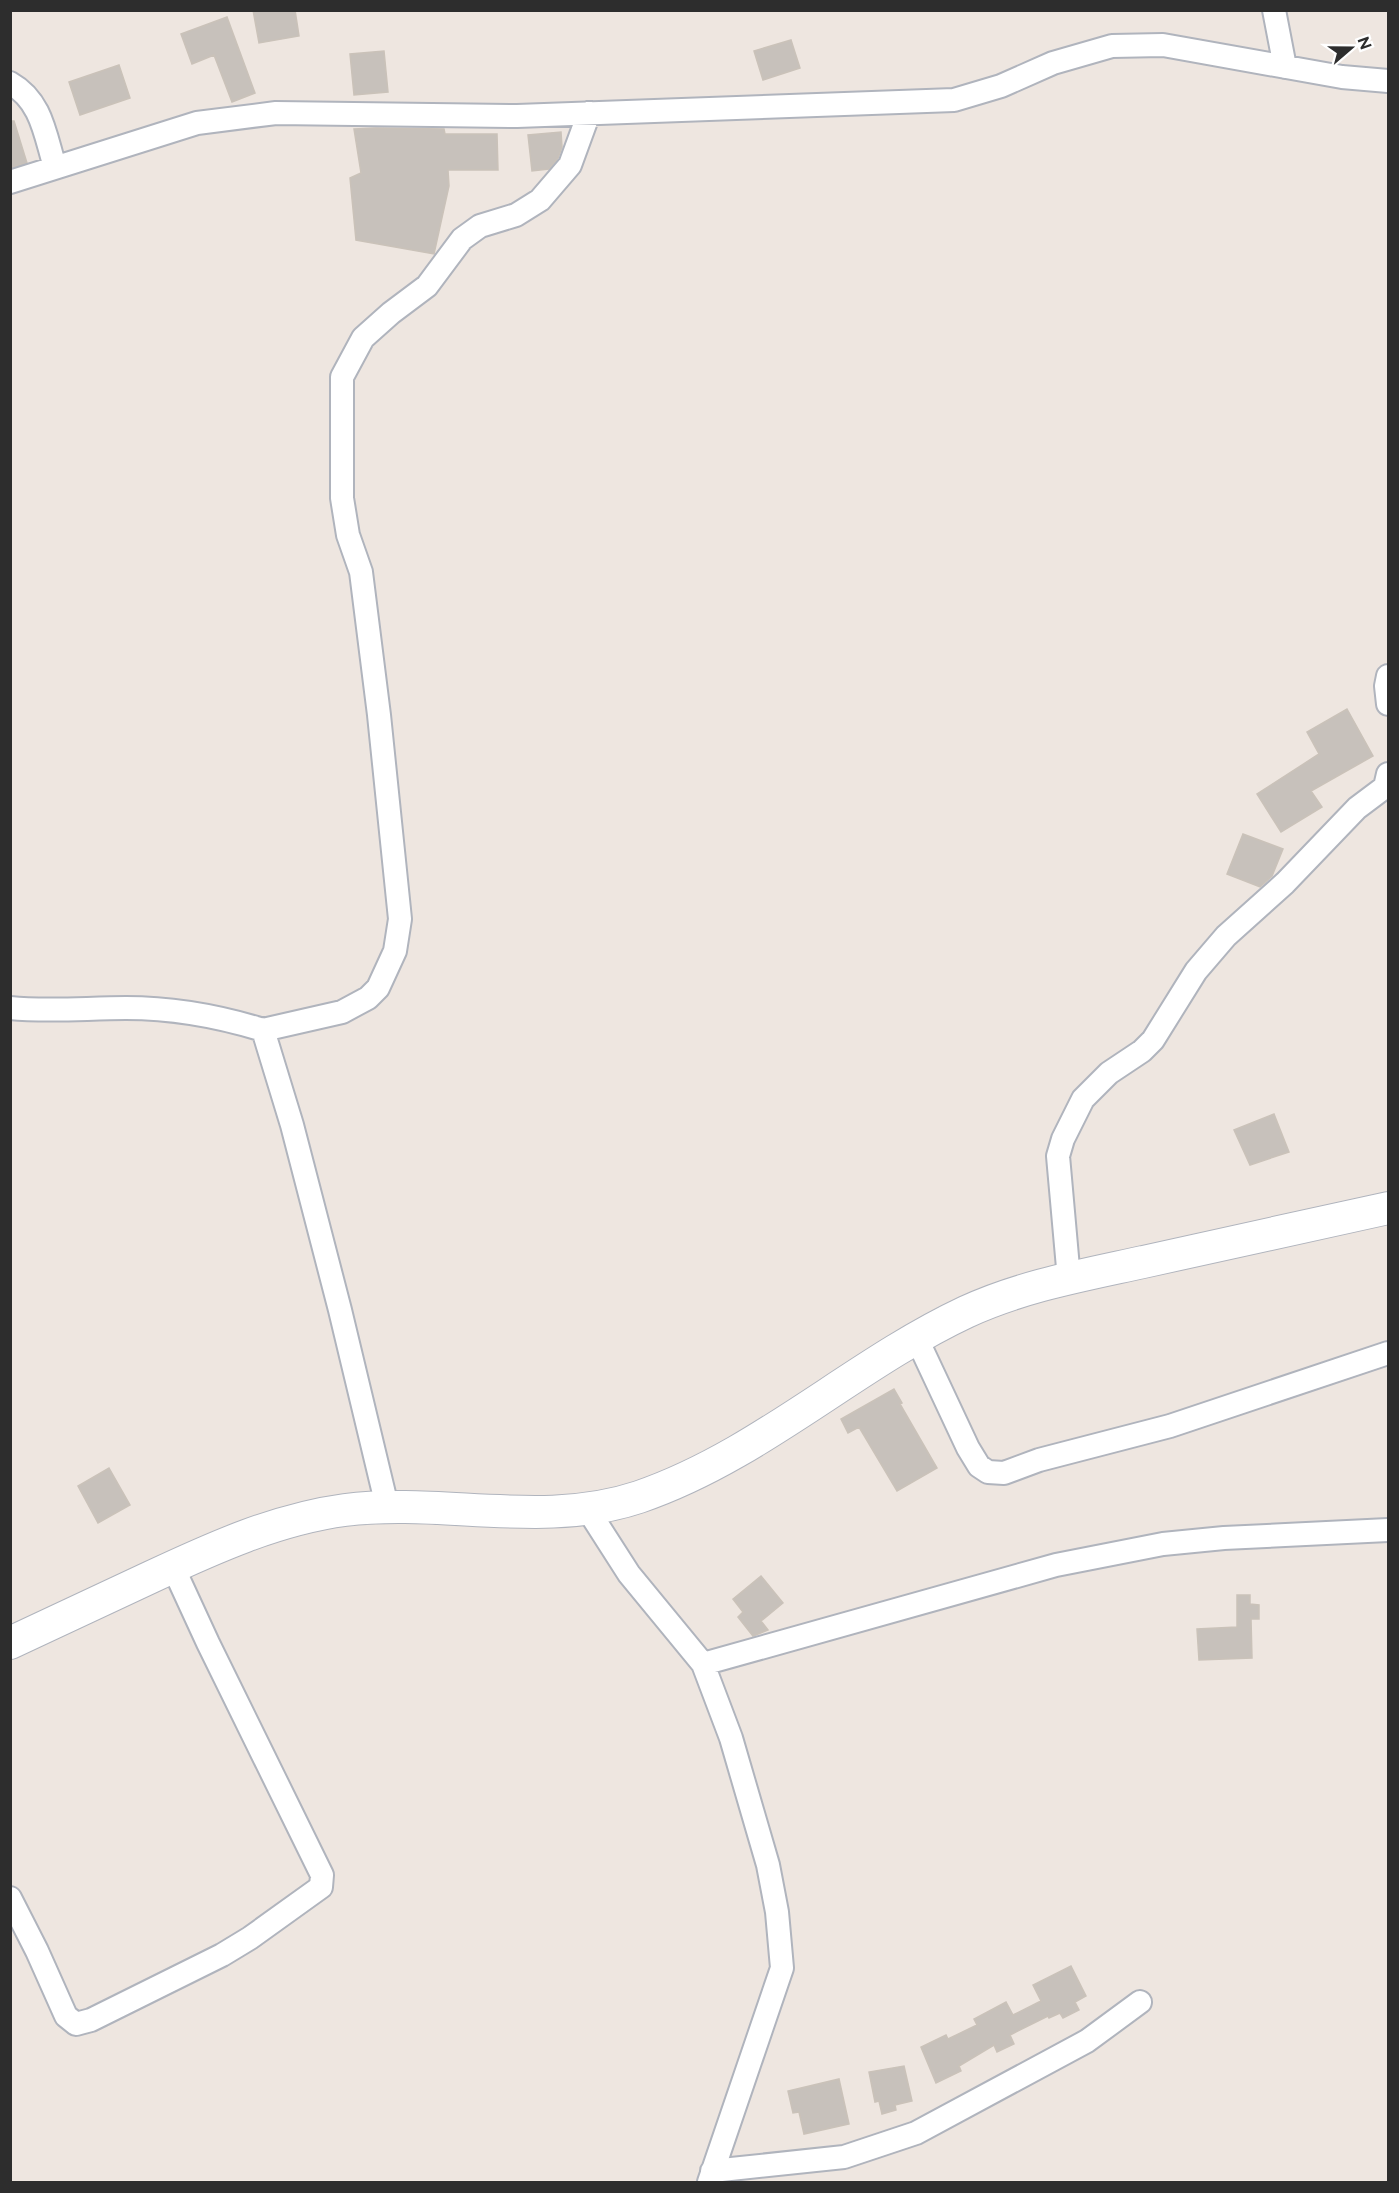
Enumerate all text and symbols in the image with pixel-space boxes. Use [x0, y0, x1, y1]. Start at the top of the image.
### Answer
north arrow [1321, 18, 1381, 78]
text: N [1354, 34, 1376, 52]

